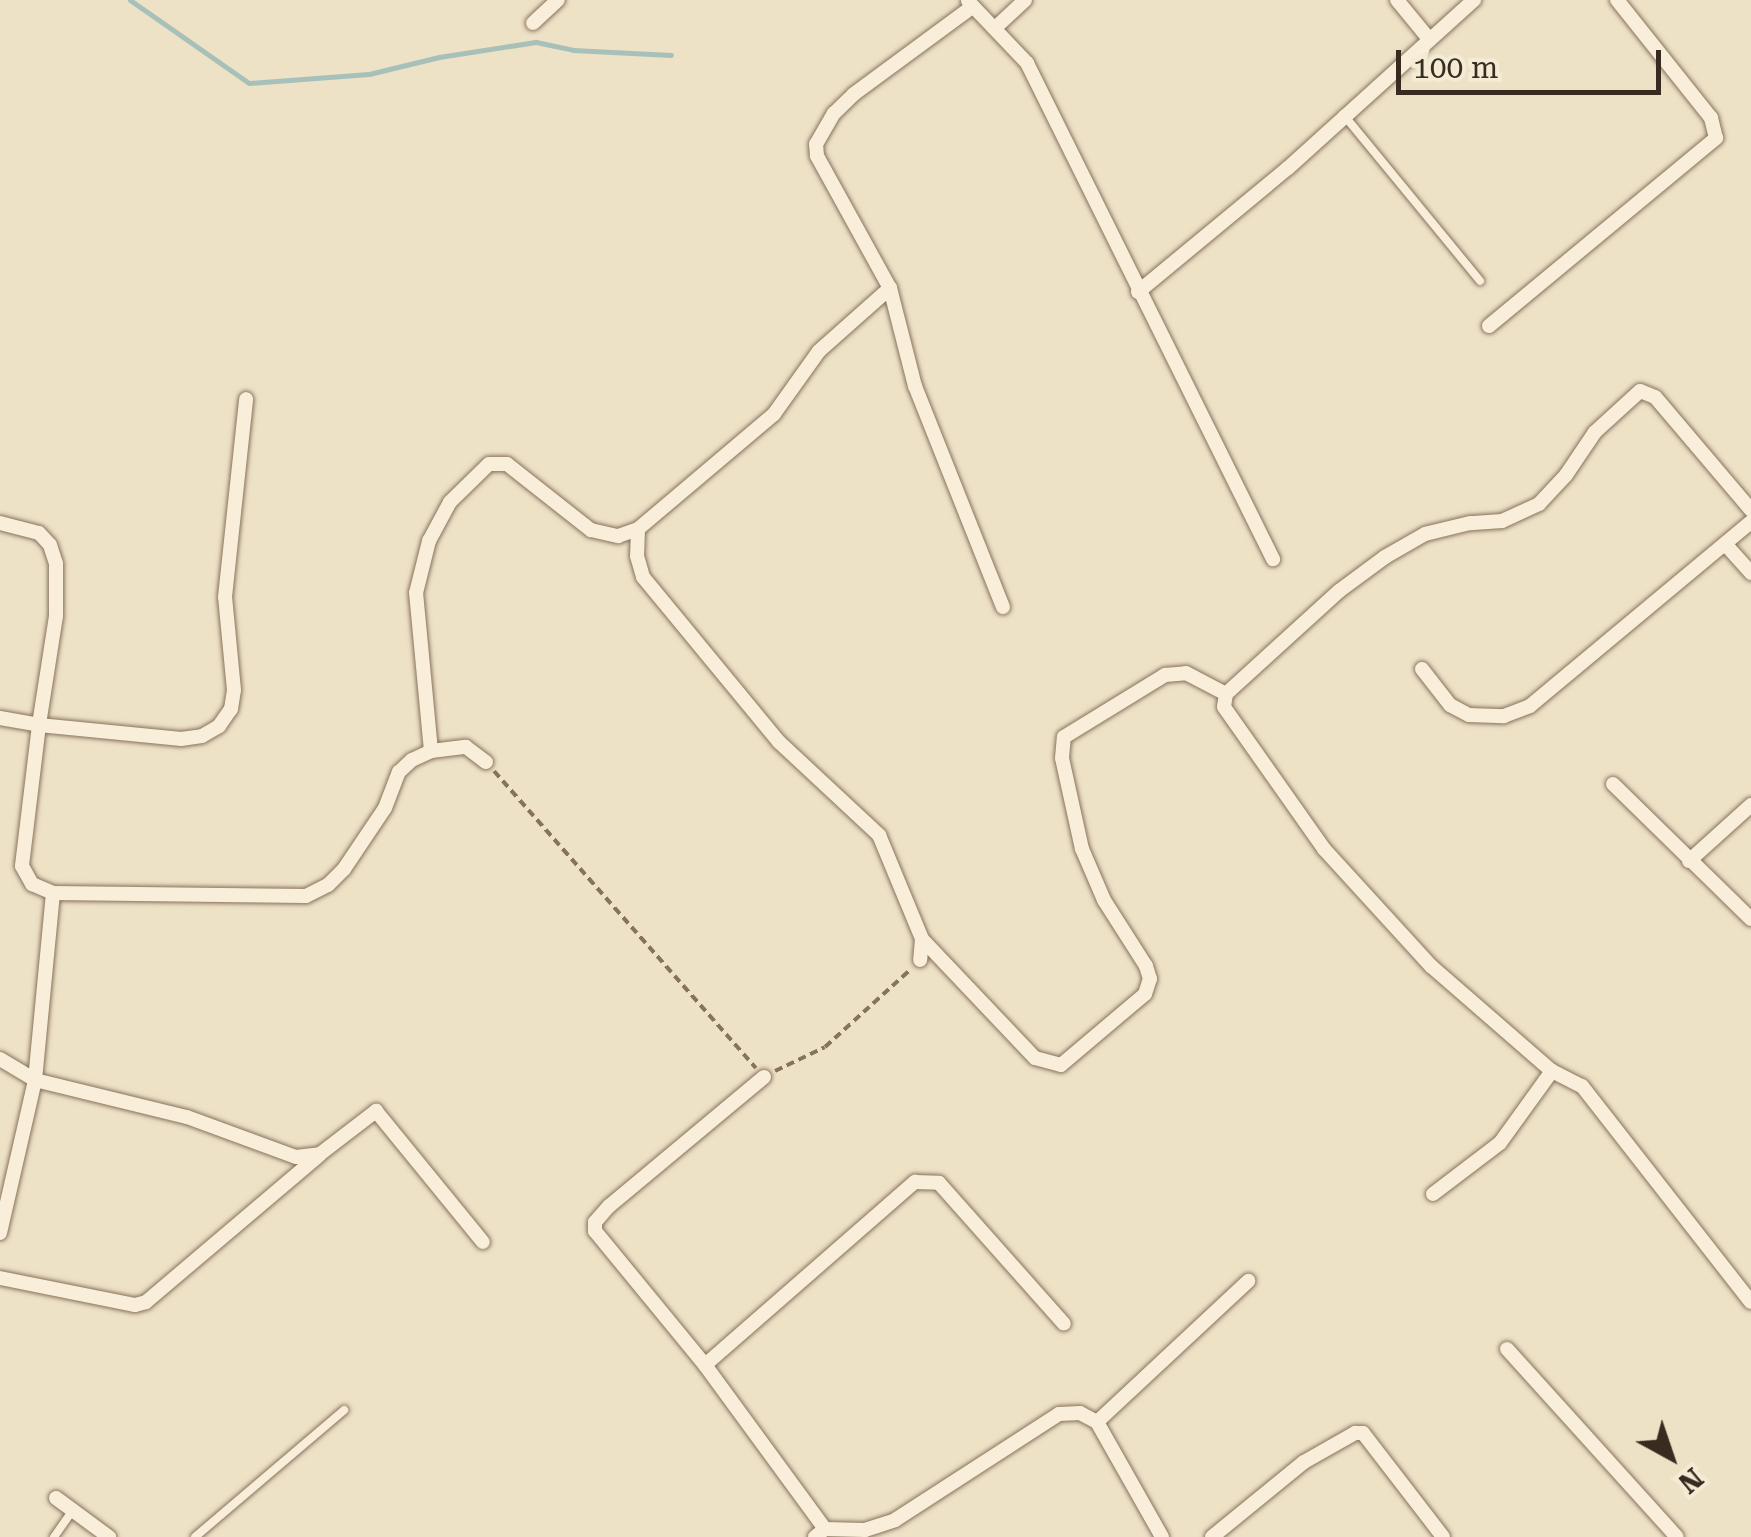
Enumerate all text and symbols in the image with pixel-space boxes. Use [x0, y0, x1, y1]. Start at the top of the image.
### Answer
scale bar [1401, 30, 1666, 92]
text: 100 m [1413, 50, 1498, 85]
north arrow [1621, 1407, 1721, 1507]
text: N [1672, 1461, 1709, 1500]

